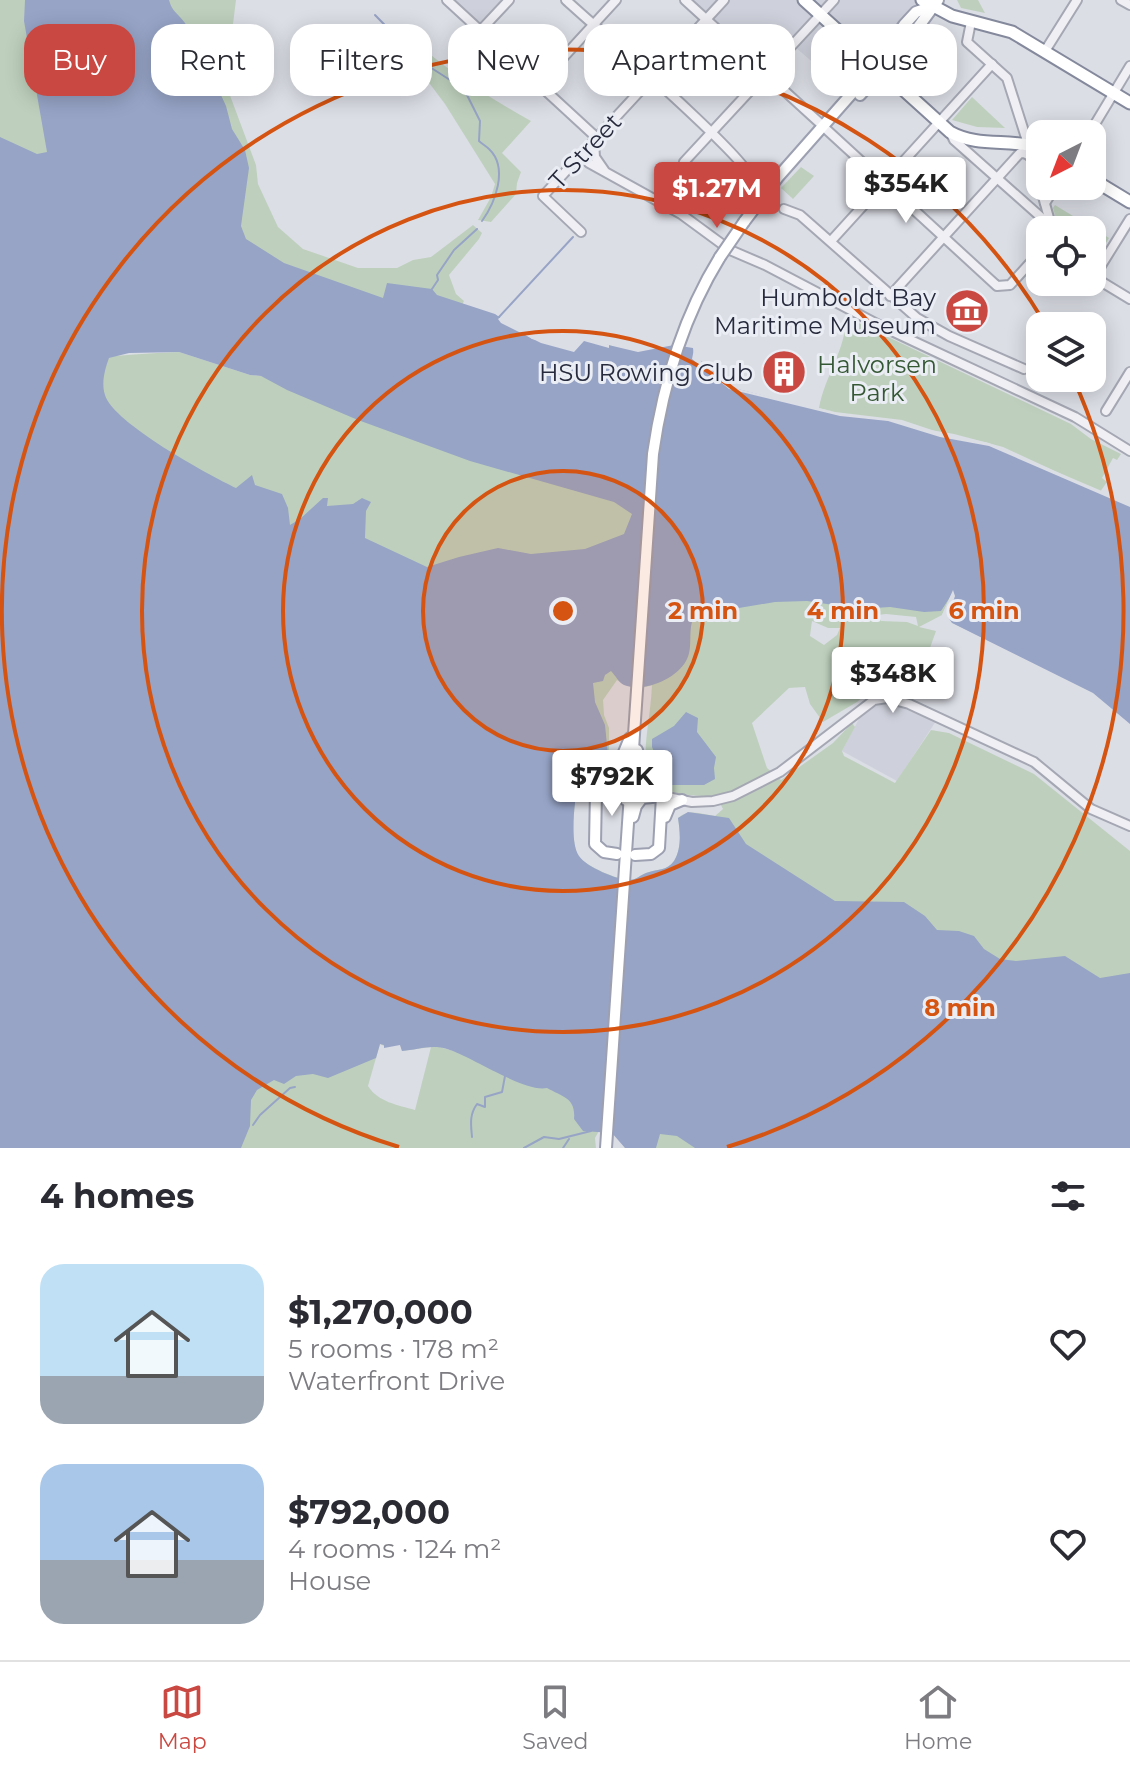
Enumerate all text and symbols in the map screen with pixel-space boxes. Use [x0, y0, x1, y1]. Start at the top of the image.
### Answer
chip: Buy [24, 24, 135, 96]
chip: Rent [151, 24, 274, 96]
chip: Filters [290, 24, 432, 96]
chip: New [448, 24, 568, 96]
chip: Apartment [584, 24, 795, 96]
chip: House [811, 24, 957, 96]
street label: T Street [543, 107, 627, 195]
north arrow [1026, 120, 1106, 200]
map controls [1026, 120, 1106, 392]
pin: $354K [850, 157, 962, 225]
pin: $1.27M [652, 162, 782, 230]
text: $354K [864, 167, 948, 199]
text: $1.27M [672, 172, 762, 204]
button: locate [1026, 216, 1106, 296]
place label: Humboldt Bay Maritime Museum [714, 283, 936, 340]
museum icon: Humboldt Bay Maritime Museum [943, 287, 991, 335]
button: layers [1026, 312, 1106, 392]
building icon: HSU Rowing Club [760, 348, 808, 396]
park label: Halvorsen Park [817, 350, 937, 407]
place label: HSU Rowing Club [539, 358, 753, 387]
text: 2 min [668, 596, 738, 625]
text: 4 min [807, 596, 879, 625]
text: 6 min [948, 596, 1020, 625]
centre of rings [549, 597, 577, 625]
pin: $348K [837, 647, 949, 715]
text: $348K [850, 657, 936, 689]
pin: $792K [556, 750, 668, 818]
text: $792K [570, 760, 654, 792]
text: 8 min [924, 993, 996, 1022]
icon: filters [1046, 1174, 1090, 1218]
text: 4 homes [40, 1175, 194, 1217]
text: $1,270,000 [288, 1291, 473, 1333]
icon: home [104, 1296, 200, 1392]
icon: heart [1046, 1322, 1090, 1366]
text: 5 rooms · 178 m² [288, 1333, 499, 1365]
text: Waterfront Drive [288, 1365, 505, 1397]
text: $792,000 [288, 1491, 450, 1533]
icon: home [104, 1496, 200, 1592]
icon: heart [1046, 1522, 1090, 1566]
text: 4 rooms · 124 m² [288, 1533, 501, 1565]
text: House [288, 1565, 371, 1597]
tab: Map [158, 1680, 207, 1755]
tab: Saved [522, 1680, 588, 1755]
tab: Home [904, 1680, 972, 1755]

